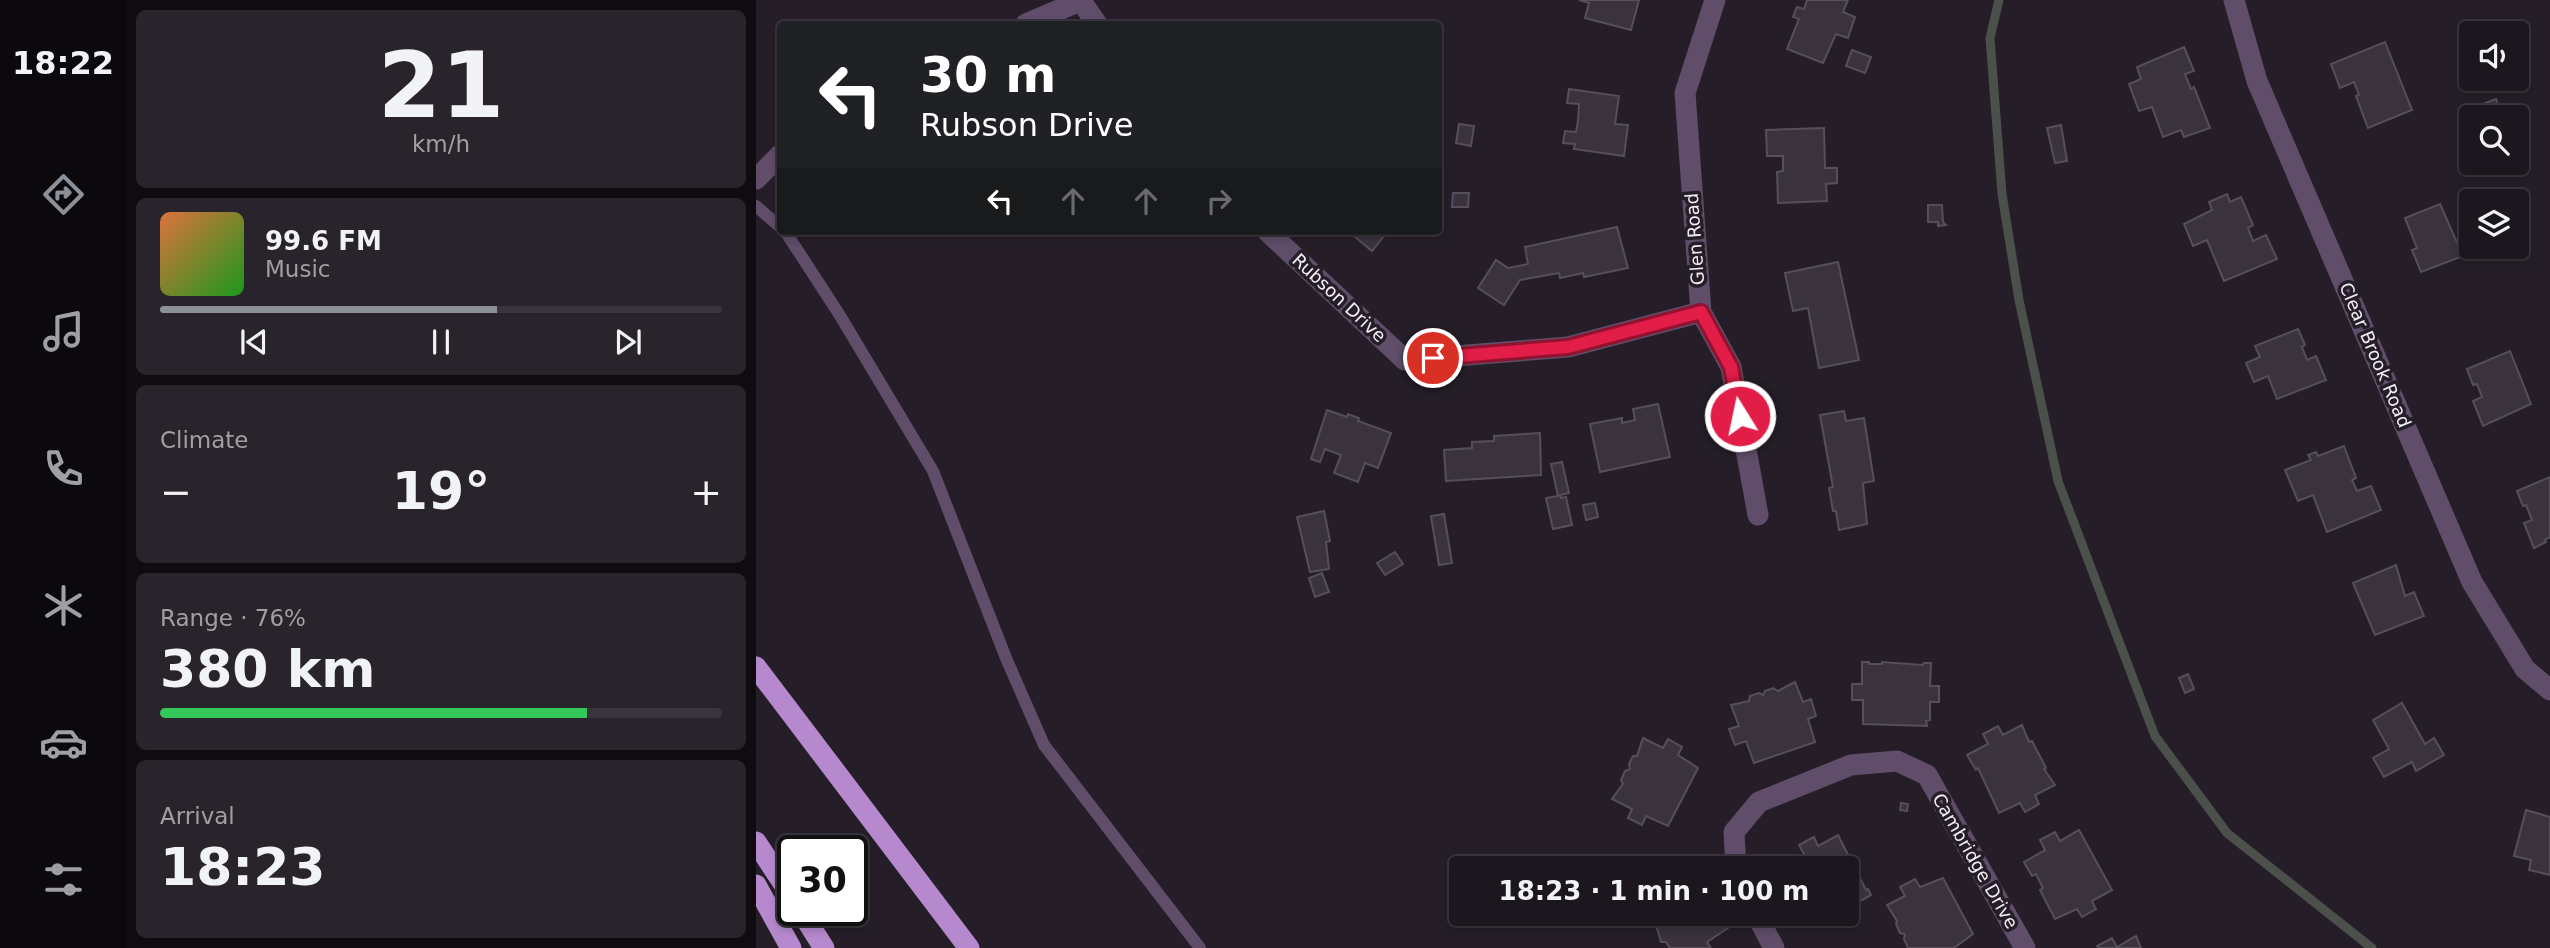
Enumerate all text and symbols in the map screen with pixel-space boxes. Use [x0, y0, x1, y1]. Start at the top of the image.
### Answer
map controls [2459, 21, 2529, 259]
button: sound [2459, 21, 2529, 91]
text: 21 [378, 33, 504, 138]
text: 18:22 [12, 44, 114, 82]
text: 30 m [920, 47, 1056, 104]
icon: left [805, 49, 896, 140]
button: search [2459, 105, 2529, 175]
text: Rubson Drive [920, 106, 1133, 144]
text: km/h [412, 131, 470, 157]
icon: directions [39, 170, 88, 219]
icon: left [981, 182, 1019, 220]
icon: ahead [1054, 182, 1092, 220]
icon: ahead [1127, 182, 1165, 220]
icon: right [1200, 182, 1238, 220]
button: layers [2459, 189, 2529, 259]
street label: Glen Road [1681, 192, 1708, 286]
text: 99.6 FM [265, 226, 382, 256]
street label: Rubson Drive [1288, 249, 1390, 346]
text: Music [265, 256, 330, 282]
street label: Clear Brook Road [2335, 279, 2416, 430]
icon: music [39, 307, 88, 356]
icon: previous [235, 323, 273, 361]
icon: pause [422, 323, 460, 361]
icon: next [609, 323, 647, 361]
pin [1403, 328, 1463, 388]
icon: arrive [1414, 339, 1452, 377]
position arrow [1703, 379, 1777, 453]
text: Climate [160, 427, 249, 453]
icon: phone [39, 444, 88, 493]
text: 19° [392, 461, 490, 521]
text: − [160, 470, 192, 514]
text: + [690, 470, 722, 514]
icon: climate [39, 581, 88, 630]
text: Range · 76% [160, 605, 306, 631]
text: 380 km [160, 639, 375, 699]
icon: car [39, 718, 88, 767]
street label: Cambridge Drive [1928, 789, 2023, 932]
text: Arrival [160, 803, 235, 829]
speed limit sign: 30 [777, 835, 868, 926]
text: 18:23 [160, 837, 326, 897]
icon: filters [39, 855, 88, 904]
text: 18:23 · 1 min · 100 m [1499, 876, 1809, 906]

